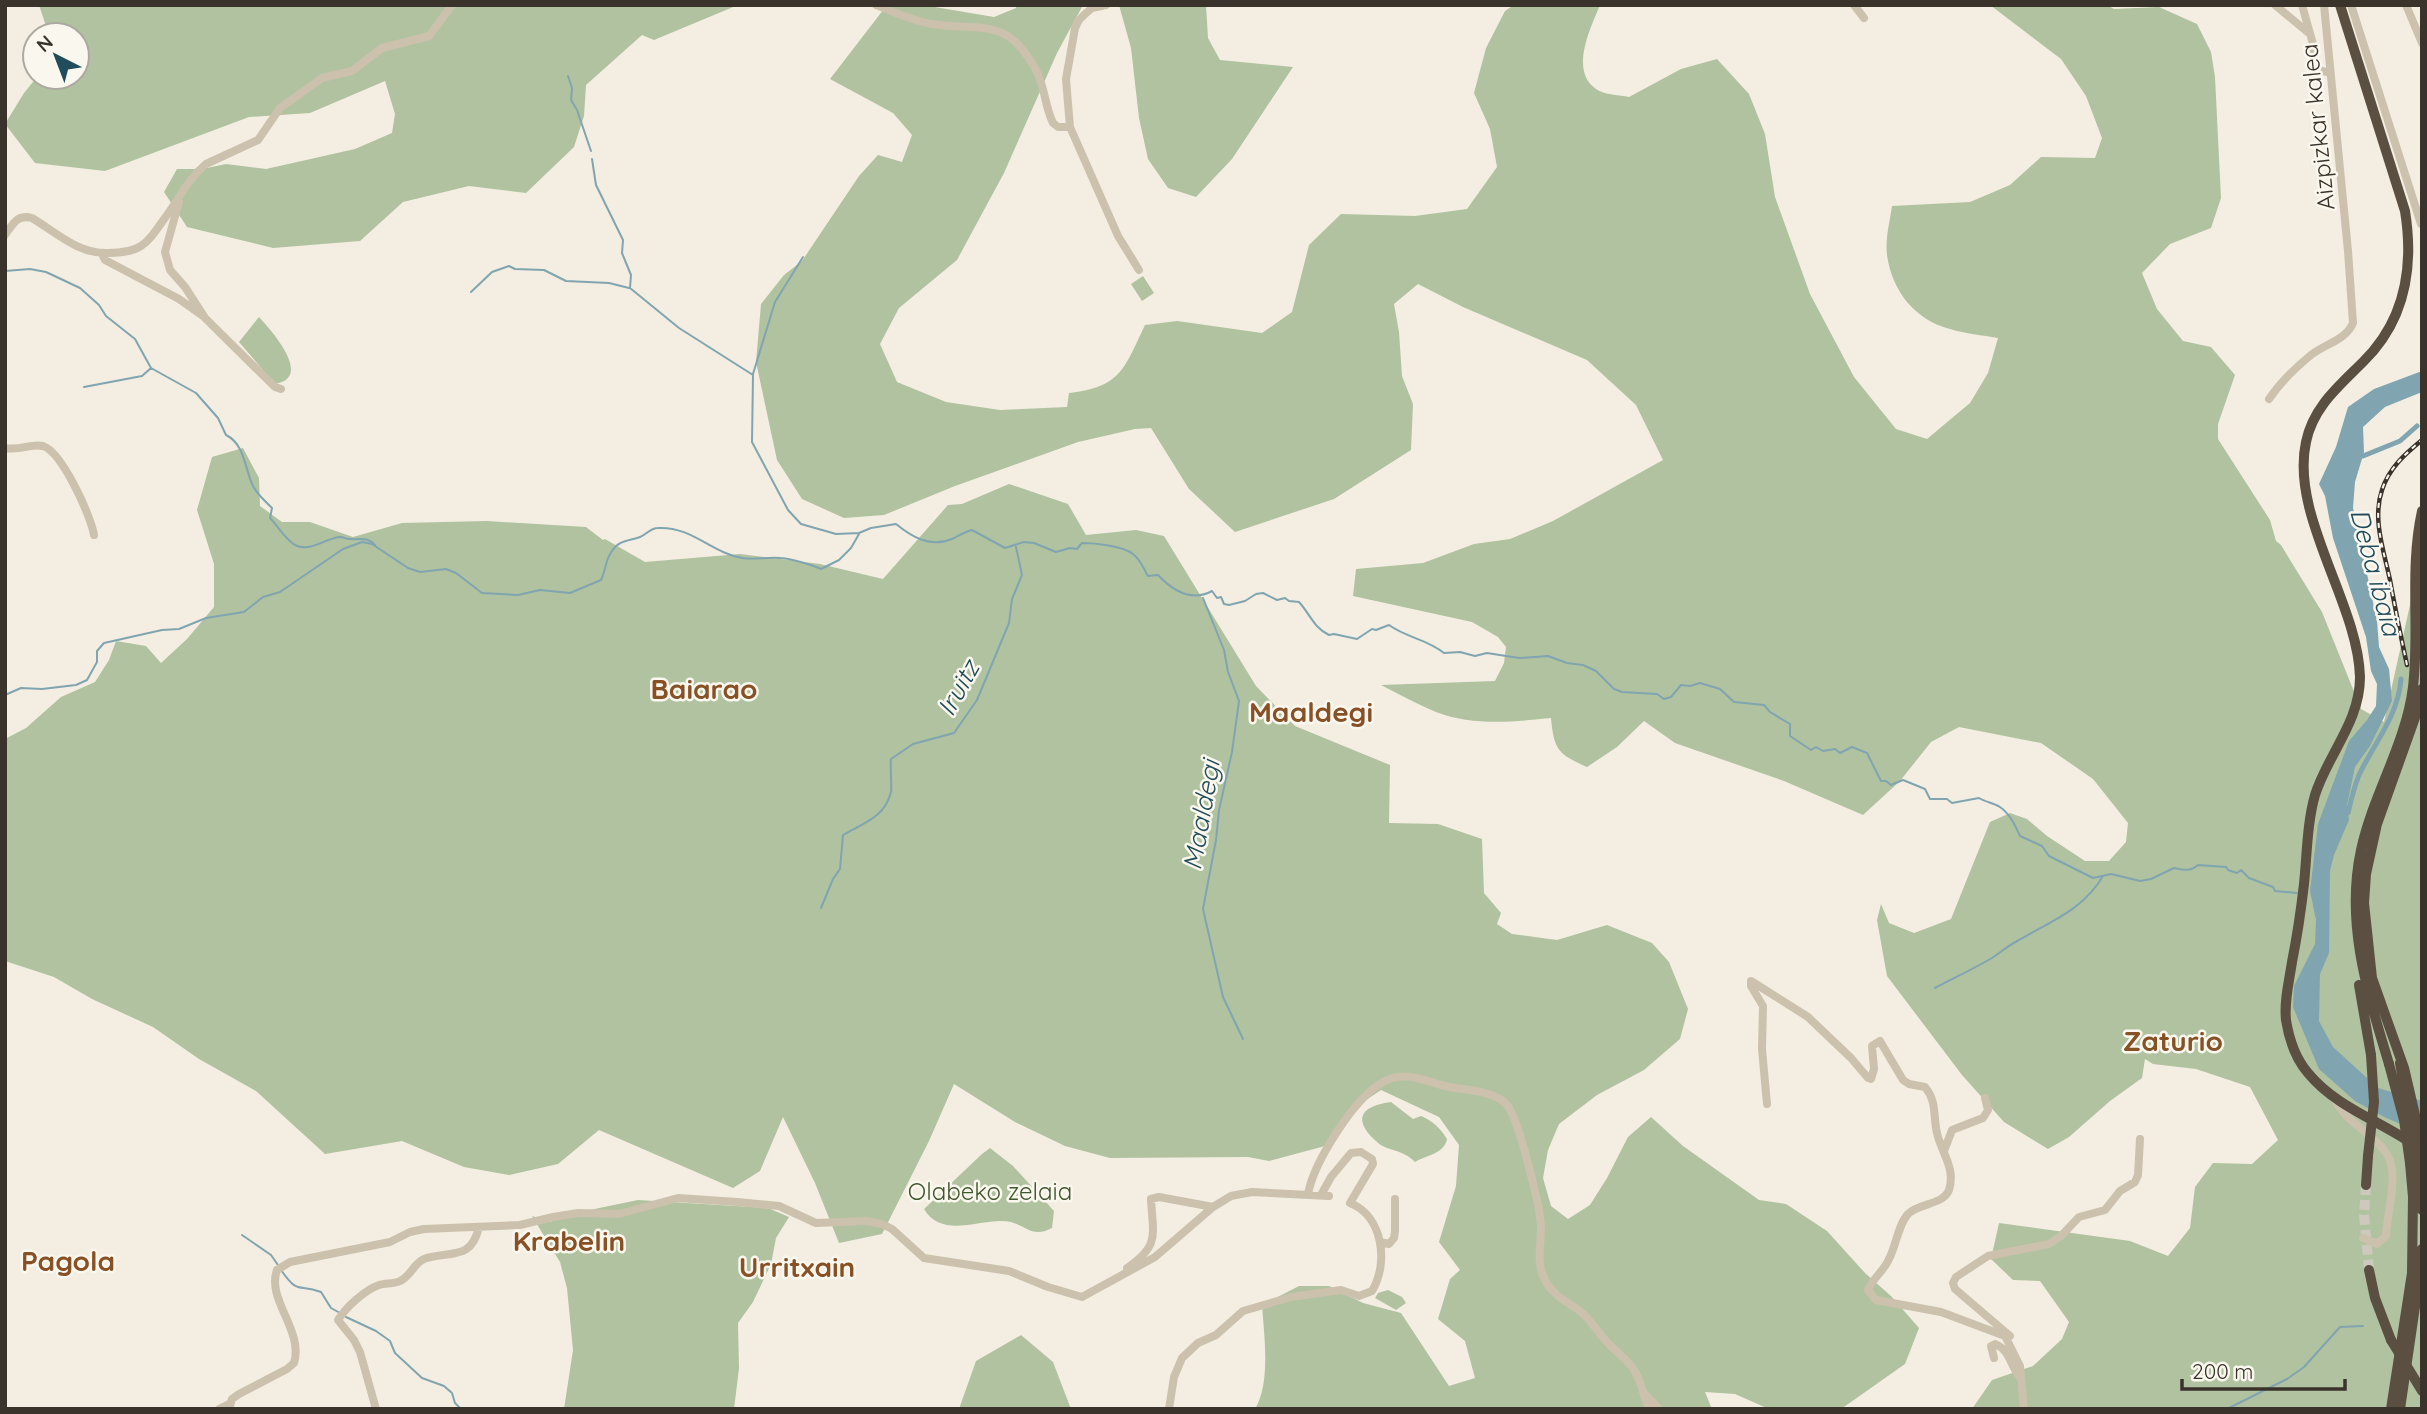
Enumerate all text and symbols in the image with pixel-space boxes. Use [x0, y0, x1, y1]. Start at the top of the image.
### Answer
north arrow [21, 21, 91, 91]
text: N [31, 30, 58, 57]
street label: Aizpizkar kalea [2293, 42, 2341, 212]
water label: Deba ibaia [2343, 505, 2409, 641]
water label: Iruitz [929, 652, 988, 721]
district label: Baiarao [651, 671, 758, 706]
district label: Maaldegi [1249, 694, 1373, 729]
water label: Maaldegi [1175, 754, 1227, 873]
district label: Zaturio [2123, 1023, 2223, 1058]
park label: Olabeko zelaia [908, 1176, 1072, 1206]
district label: Krabelin [513, 1223, 625, 1258]
district label: Pagola [21, 1243, 115, 1278]
district label: Urritxain [739, 1249, 855, 1284]
scale bar [2182, 1348, 2345, 1392]
text: 200 m [2192, 1358, 2254, 1384]

